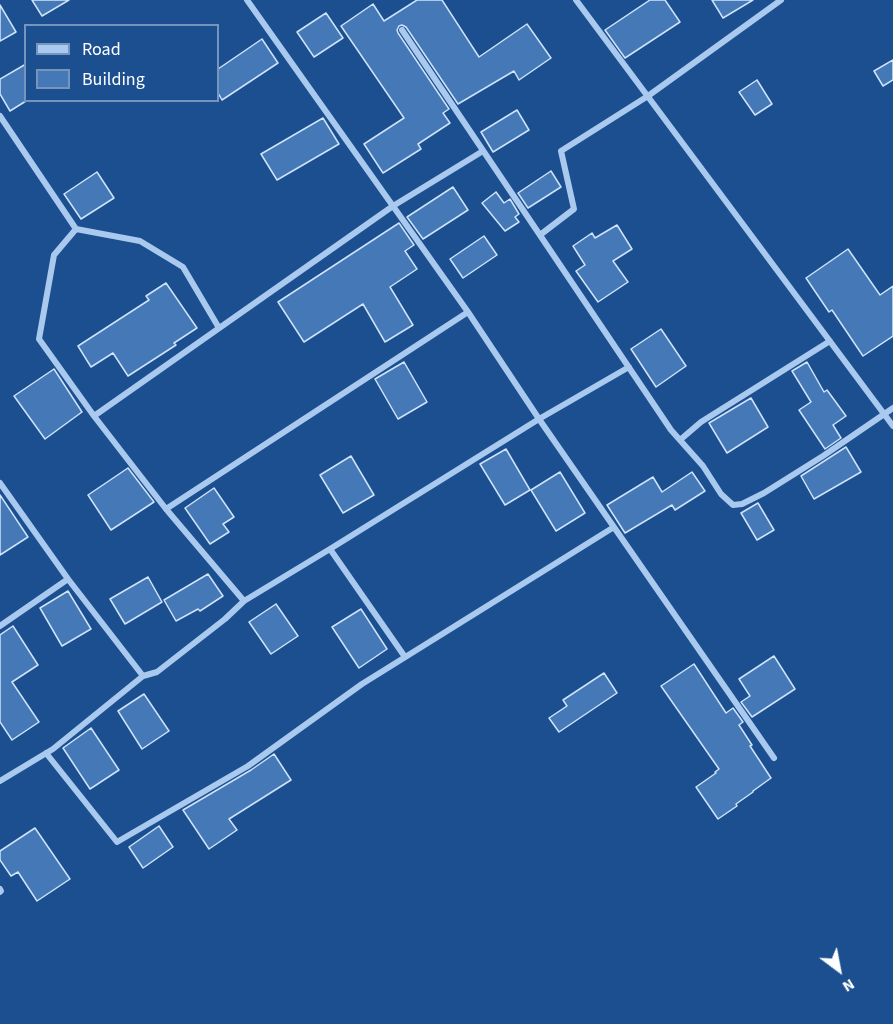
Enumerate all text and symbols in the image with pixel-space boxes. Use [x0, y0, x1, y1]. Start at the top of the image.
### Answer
legend [24, 24, 219, 102]
text: Road [82, 37, 121, 62]
text: Building [82, 67, 145, 92]
north arrow [809, 940, 869, 1000]
text: N [838, 973, 859, 997]

